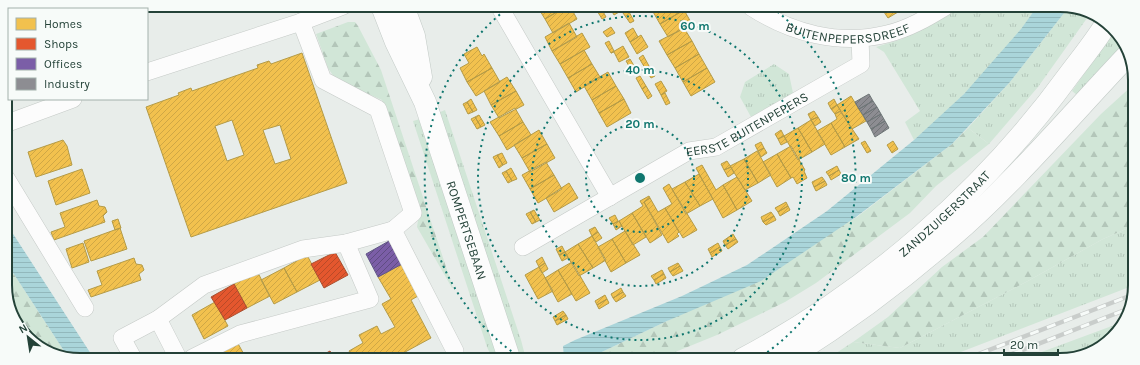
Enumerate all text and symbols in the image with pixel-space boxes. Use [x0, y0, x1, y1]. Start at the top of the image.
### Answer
legend [8, 8, 148, 100]
text: Homes [44, 17, 82, 31]
text: 60 m [680, 19, 710, 33]
street label: BUITENPEPERSDREEF [784, 19, 912, 46]
text: Shops [44, 37, 78, 51]
text: Offices [44, 57, 82, 71]
text: 40 m [625, 63, 655, 77]
text: Industry [44, 77, 90, 91]
street label: EERSTE BUITENPEPERS [685, 89, 810, 159]
text: 20 m [625, 117, 655, 131]
street label: ZANDZUIGERSTRAAT [895, 167, 993, 260]
centre of rings [633, 171, 647, 185]
text: 80 m [841, 171, 871, 185]
street label: ROMPERTSEBAAN [444, 179, 490, 282]
north arrow [8, 317, 48, 357]
text: N [17, 321, 30, 336]
scale bar [1004, 331, 1058, 357]
text: 20 m [1010, 338, 1038, 352]

